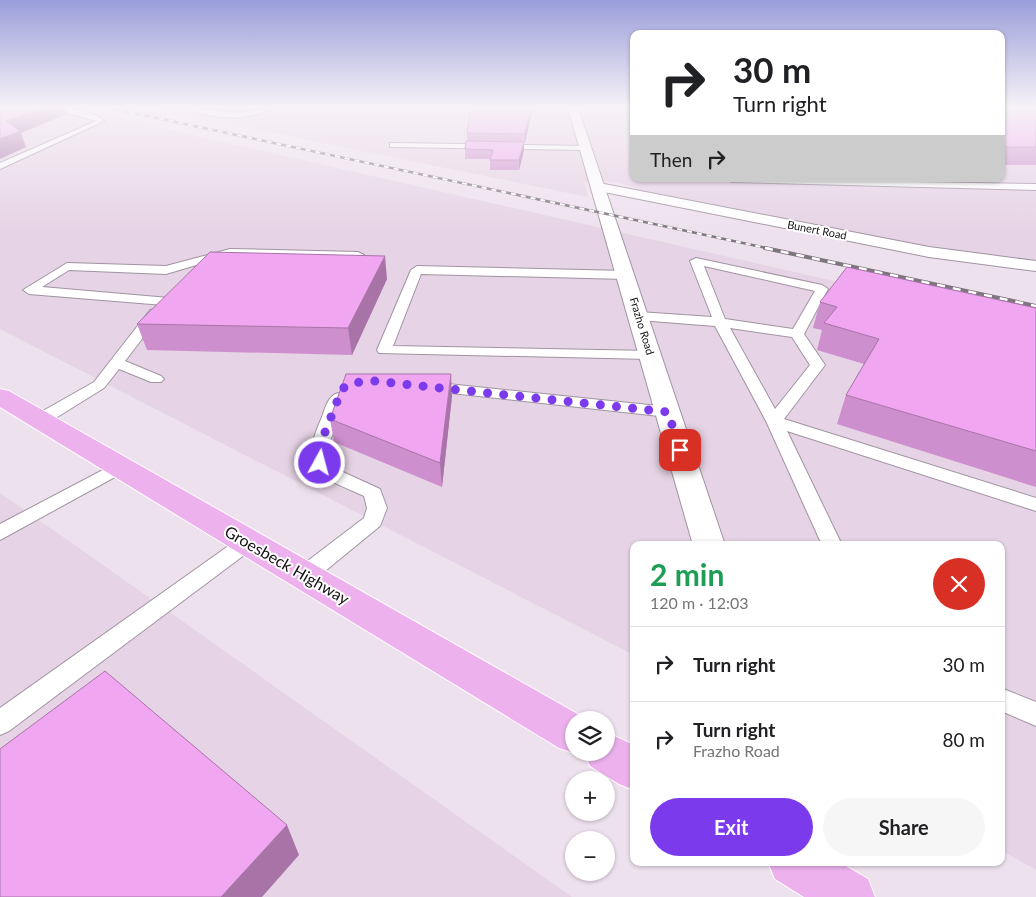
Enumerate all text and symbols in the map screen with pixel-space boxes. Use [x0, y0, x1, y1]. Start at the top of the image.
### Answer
text: 30 m [733, 48, 811, 90]
icon: right [650, 50, 715, 115]
text: Turn right [733, 90, 827, 117]
icon: right [702, 145, 730, 173]
text: Then [650, 148, 692, 171]
street label: Bunert Road [786, 217, 848, 242]
street label: Frazho Road [628, 295, 657, 356]
pin [659, 429, 701, 471]
position arrow [293, 436, 345, 488]
icon: arrive [666, 436, 694, 464]
street label: Groesbeck Highway [222, 521, 353, 608]
text: 2 min [650, 556, 724, 592]
button: close [933, 558, 985, 610]
text: 120 m · 12:03 [650, 593, 749, 612]
icon: right [650, 650, 678, 678]
text: Turn right [693, 653, 775, 676]
text: 30 m [942, 653, 985, 676]
map controls [565, 711, 615, 881]
button: layers [565, 711, 615, 761]
text: Turn right [693, 718, 775, 741]
icon: right [650, 725, 678, 753]
text: 80 m [942, 728, 985, 751]
text: Frazho Road [693, 741, 780, 760]
button: + [565, 771, 615, 821]
button: Exit [650, 798, 813, 856]
button: Share [823, 798, 985, 856]
button: − [565, 831, 615, 881]

